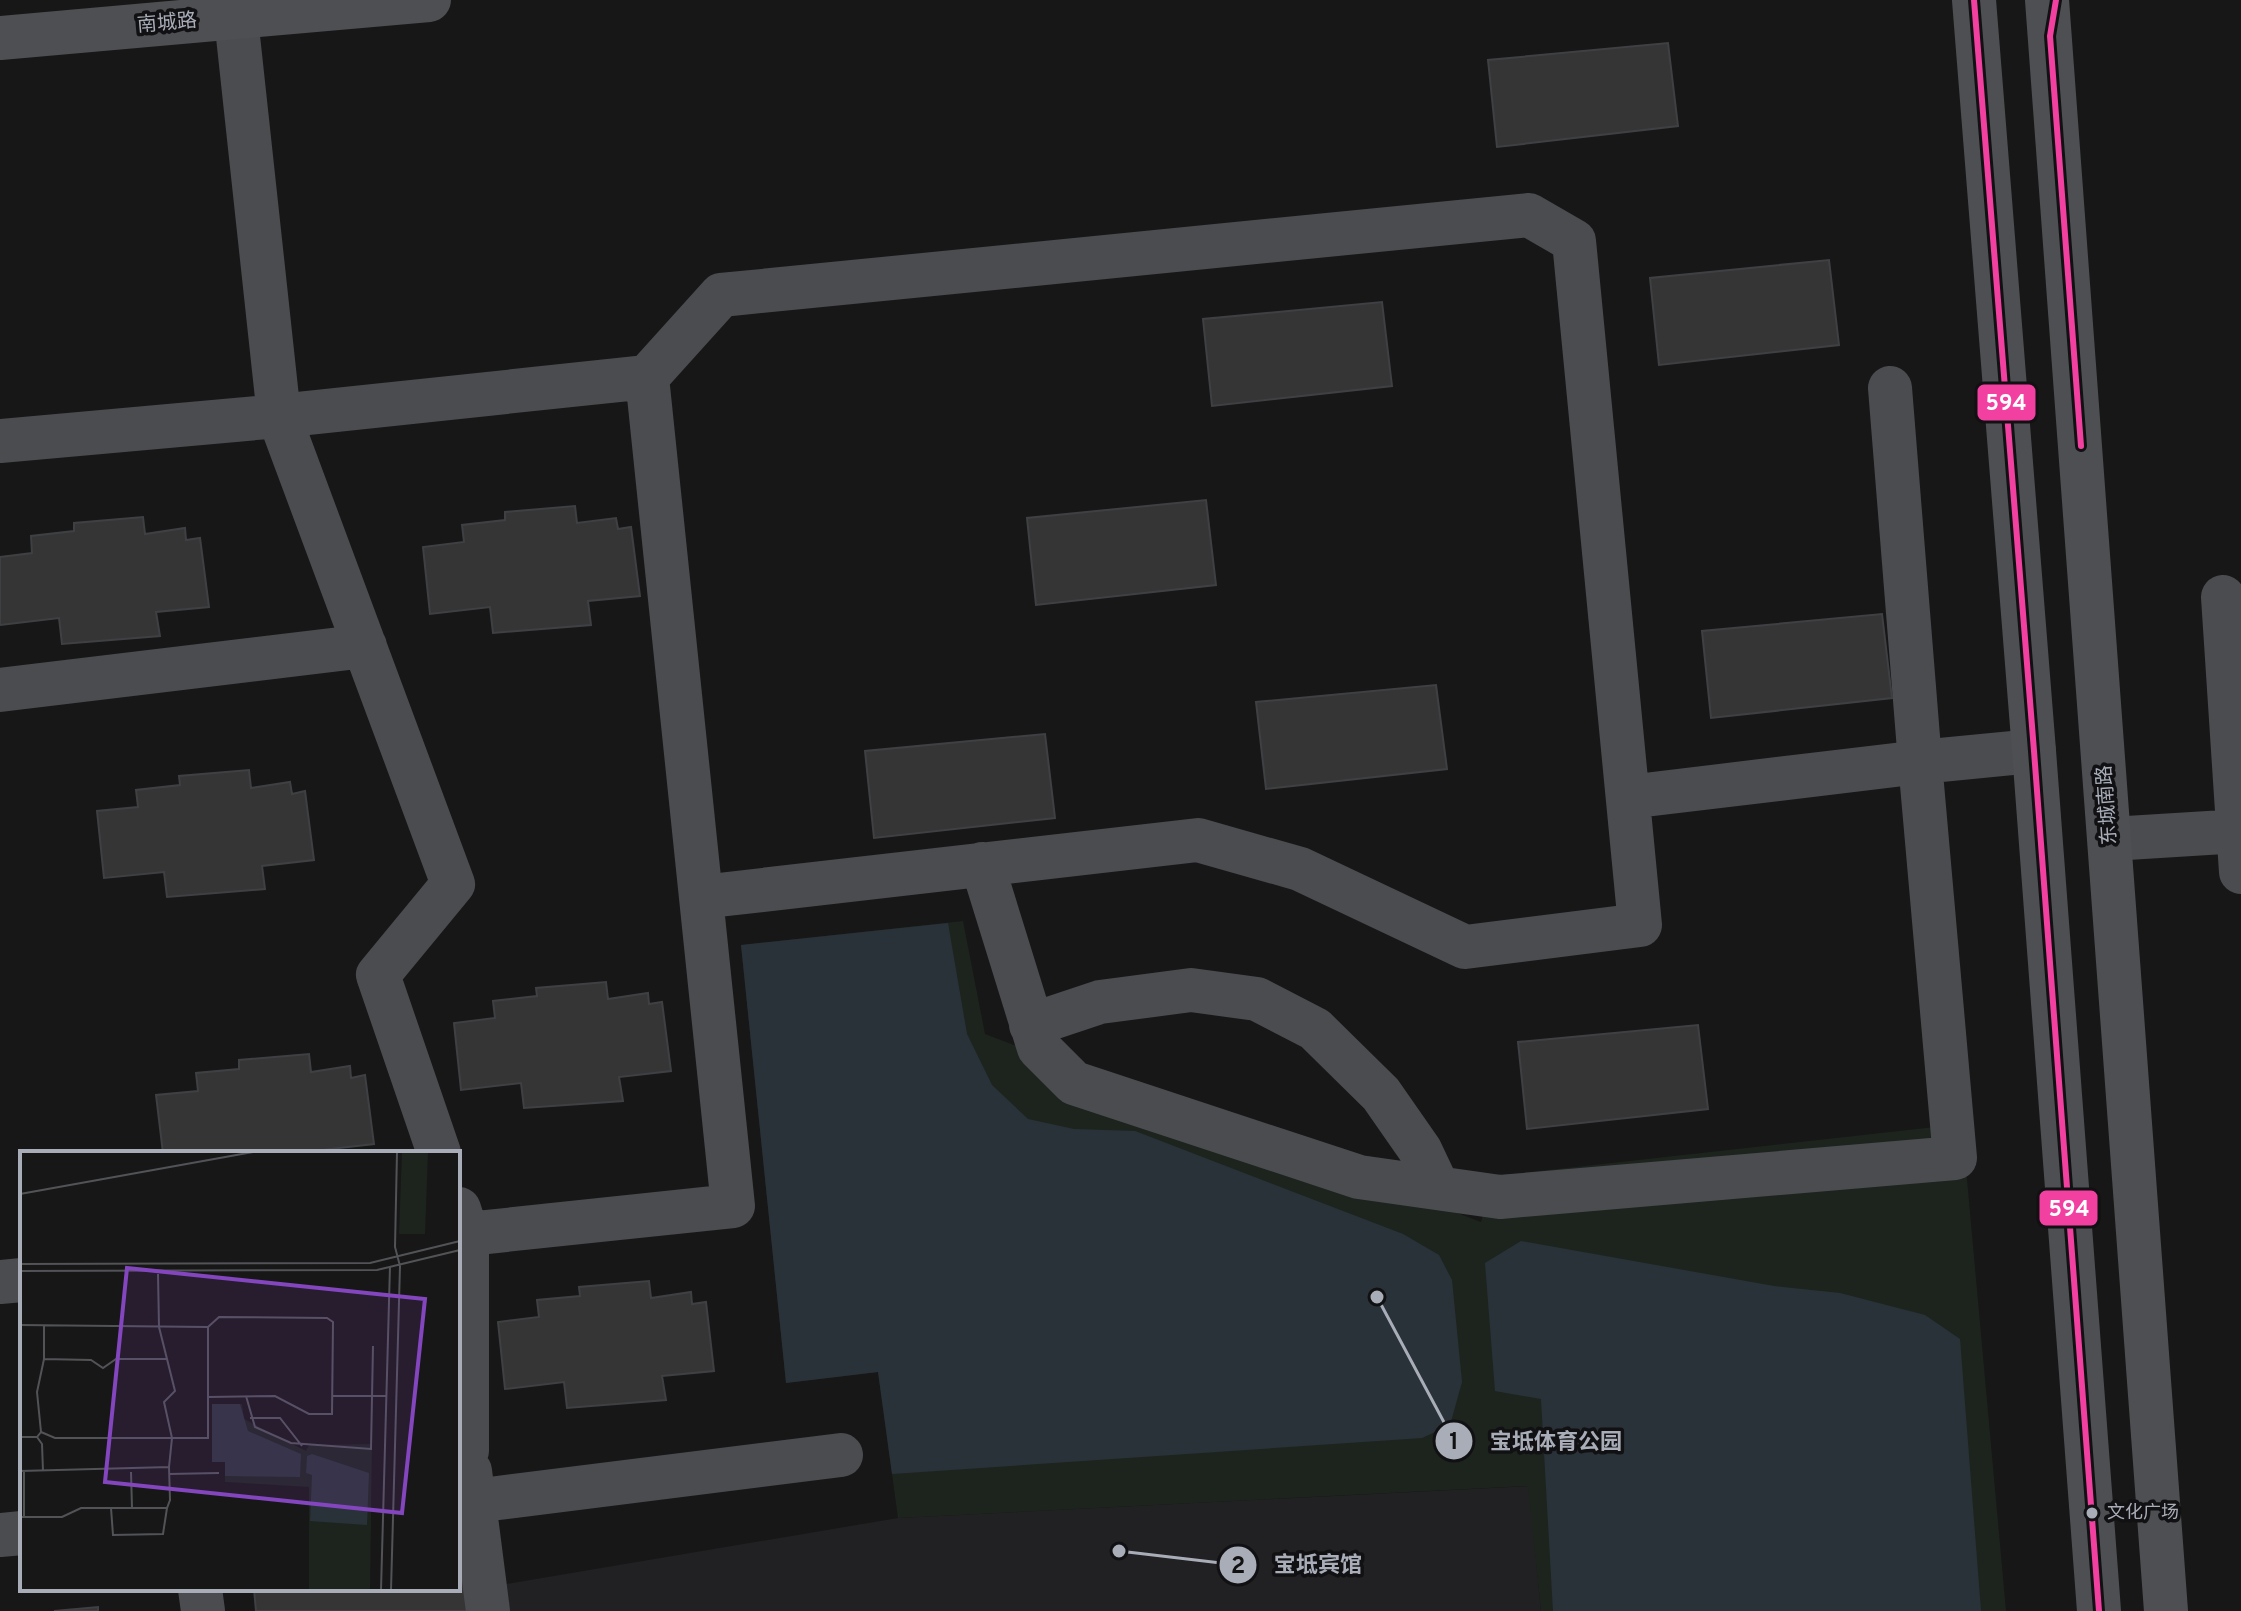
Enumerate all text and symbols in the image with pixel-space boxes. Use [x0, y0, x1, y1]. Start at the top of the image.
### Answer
street label: 南城路 [136, 8, 198, 40]
line badge: 594 [1976, 383, 2037, 422]
text: 594 [1985, 391, 2027, 418]
street label: 东城南路 [2092, 764, 2124, 846]
inset map [20, 1151, 460, 1591]
line badge: 594 [2038, 1189, 2099, 1227]
text: 594 [2048, 1197, 2090, 1224]
callout: 宝坻体育公园 [1434, 1418, 1638, 1464]
text: 1 [1449, 1428, 1459, 1458]
text: 宝坻体育公园 [1490, 1429, 1622, 1457]
place label: 文化广场 [2107, 1502, 2179, 1525]
marker: 文化广场 [2084, 1505, 2100, 1521]
callout: 宝坻宾馆 [1218, 1542, 1378, 1588]
text: 2 [1231, 1552, 1245, 1582]
text: 宝坻宾馆 [1274, 1553, 1362, 1580]

